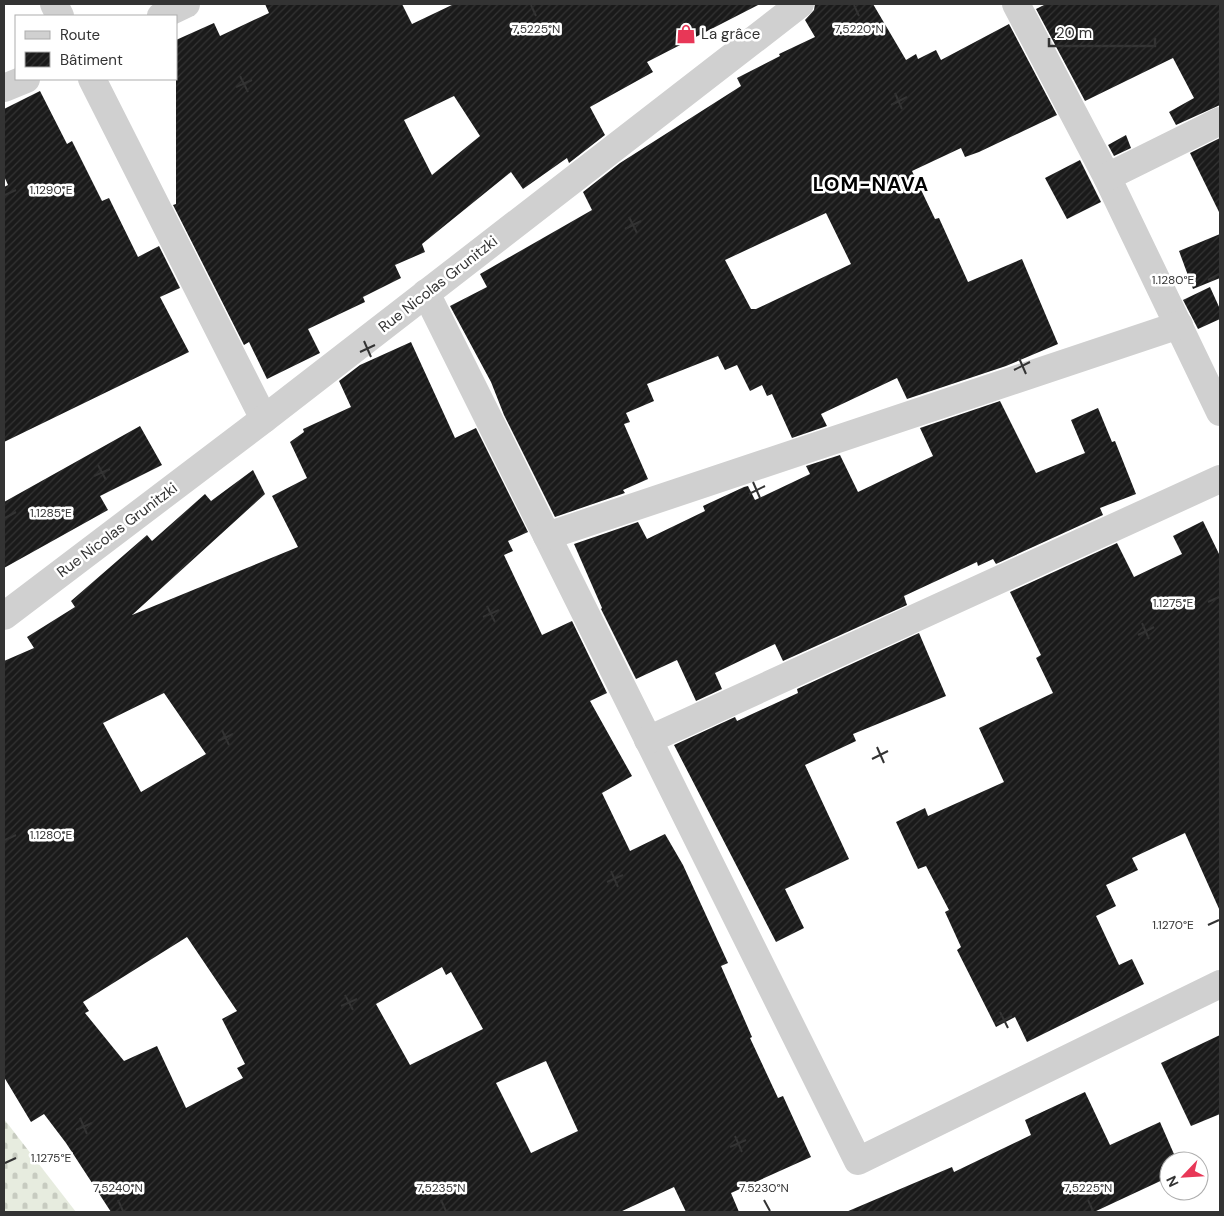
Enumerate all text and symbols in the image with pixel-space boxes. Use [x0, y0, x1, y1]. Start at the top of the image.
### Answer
legend [15, 15, 178, 80]
scale bar [1049, 15, 1155, 47]
text: 7.5225°N [512, 21, 560, 37]
text: 7.5220°N [834, 21, 884, 37]
shop icon: La grâce [675, 23, 697, 45]
text: 20 m [1056, 23, 1092, 43]
place label: La grâce [701, 24, 760, 44]
text: Route [60, 25, 100, 45]
text: Bâtiment [60, 50, 123, 70]
district label: LOM-NAVA [813, 171, 929, 197]
text: 1.1290°E [29, 182, 73, 198]
street label: Rue Nicolas Grunitzki [374, 231, 502, 337]
text: 1.1280°E [1152, 272, 1195, 288]
street label: Rue Nicolas Grunitzki [53, 478, 181, 582]
text: 1.1285°E [30, 505, 72, 521]
text: 1.1275°E [1153, 595, 1194, 611]
text: 1.1280°E [30, 827, 73, 843]
text: 1.1270°E [1152, 917, 1194, 933]
text: 1.1275°E [31, 1150, 72, 1166]
north arrow [1159, 1151, 1209, 1201]
text: N [1162, 1173, 1183, 1190]
text: 7.5240°N [93, 1180, 143, 1196]
text: 7.5235°N [417, 1180, 465, 1196]
text: 7.5230°N [739, 1180, 789, 1196]
text: 7.5225°N [1064, 1180, 1112, 1196]

